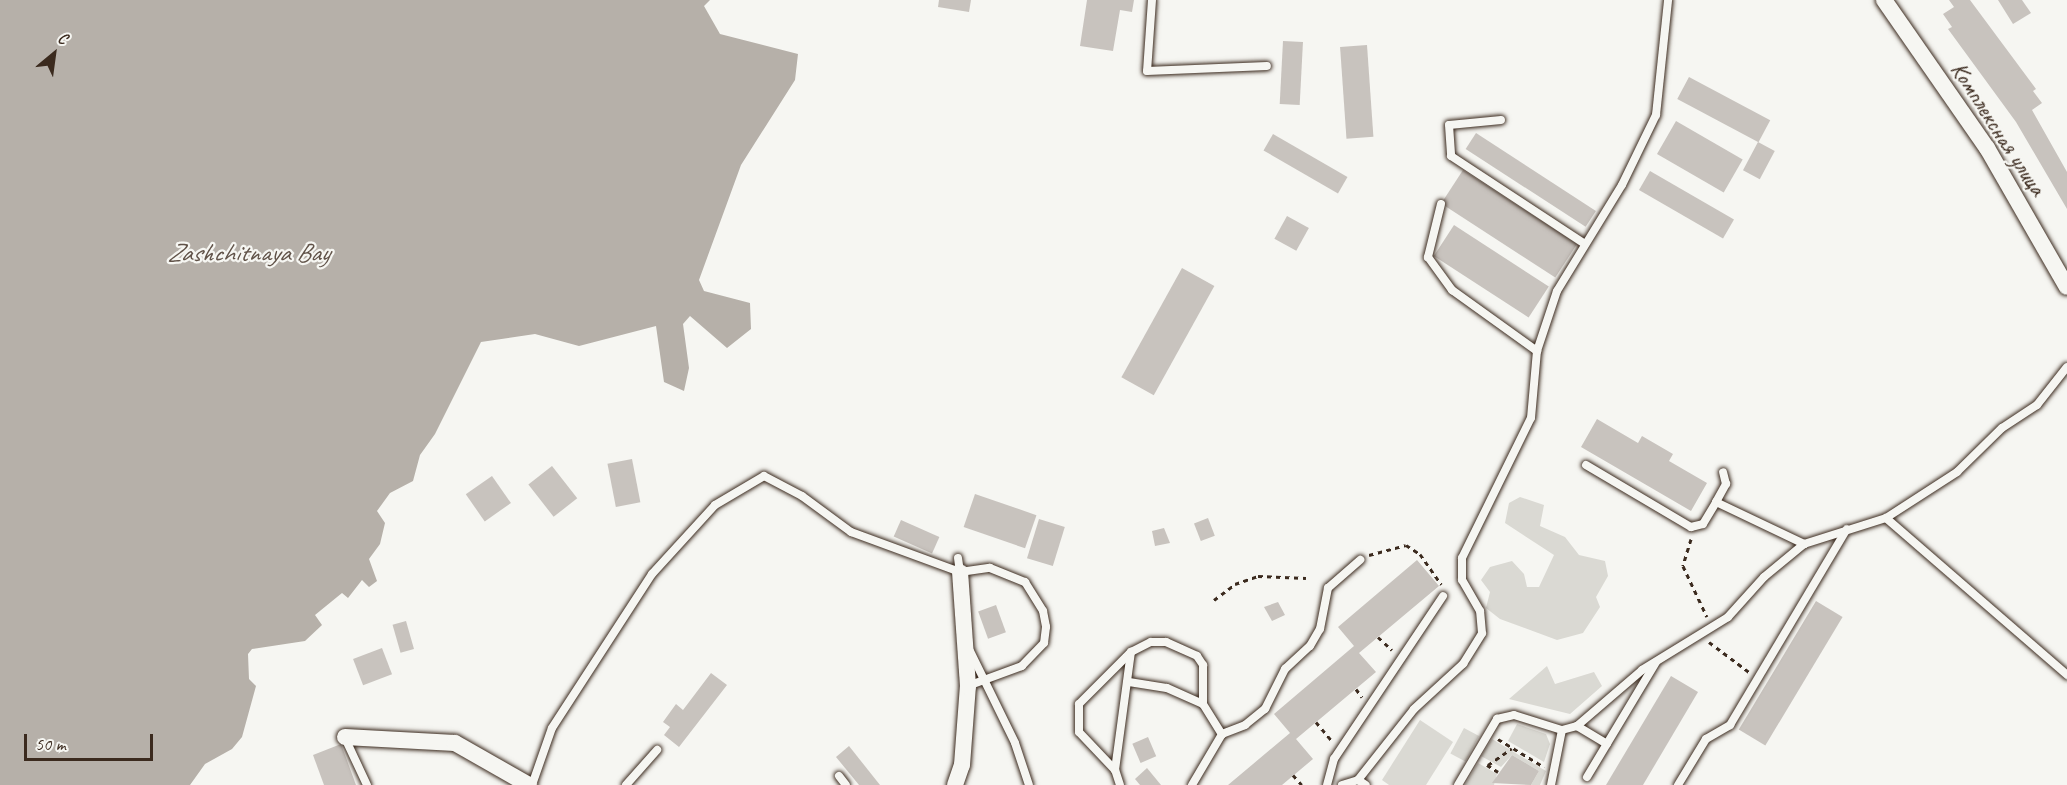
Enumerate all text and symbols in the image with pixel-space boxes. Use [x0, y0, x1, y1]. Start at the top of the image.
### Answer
north arrow [24, 24, 84, 84]
text: С [54, 28, 71, 49]
street label: Комплексная улица [1944, 56, 2052, 202]
water label: Zashchitnaya Bay [167, 237, 329, 269]
scale bar [27, 722, 156, 760]
text: 50 m [35, 733, 66, 755]

